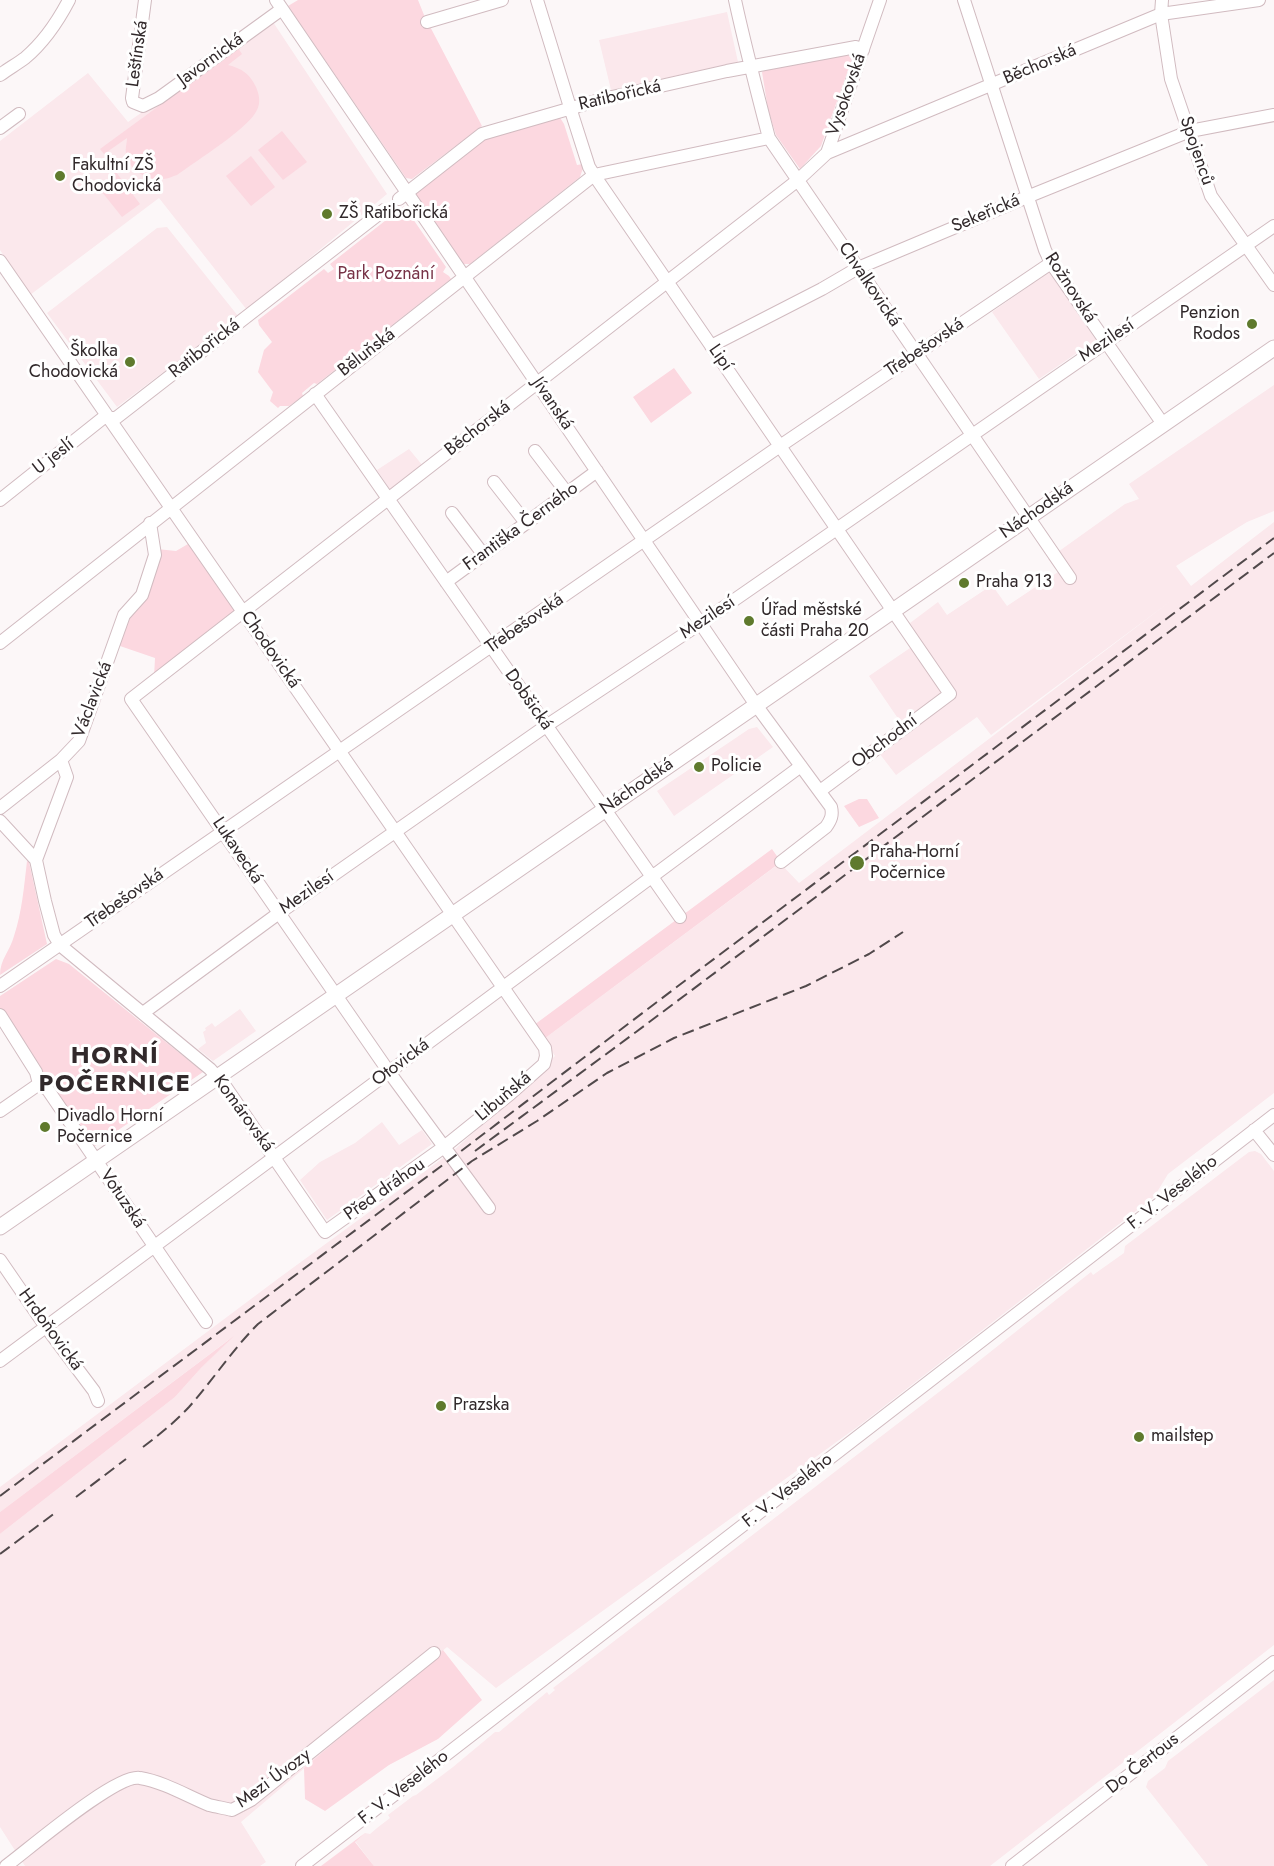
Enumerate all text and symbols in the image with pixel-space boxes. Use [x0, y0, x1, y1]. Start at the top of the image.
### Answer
street label: Leštínská [123, 19, 153, 89]
street label: Javornická [174, 29, 248, 91]
street label: Běchorská [1000, 40, 1080, 90]
street label: Vysokovská [823, 51, 871, 139]
street label: Ratibořická [577, 76, 663, 116]
street label: Spojenců [1174, 114, 1218, 188]
place label: Fakultní ZŠ Chodovická [72, 155, 161, 198]
marker: Fakultní ZŠ Chodovická [53, 169, 67, 183]
street label: Sekeřická [949, 190, 1023, 238]
place label: ZŠ Ratibořická [339, 203, 448, 225]
marker: ZŠ Ratibořická [320, 207, 334, 221]
street label: Chvalkovická [833, 239, 905, 331]
street label: Rožnovská [1039, 249, 1101, 327]
park label: Park Poznání [338, 264, 434, 286]
place label: Penzion Rodos [1180, 303, 1240, 346]
street label: Třebešovská [882, 314, 968, 382]
street label: Ratibořická [165, 315, 245, 383]
street label: Mezilesí [1075, 315, 1139, 367]
marker: Penzion Rodos [1245, 317, 1259, 331]
street label: Běluňská [334, 324, 400, 382]
street label: Lipí [703, 340, 737, 376]
place label: Školka Chodovická [29, 341, 118, 384]
marker: Školka Chodovická [123, 355, 137, 369]
street label: Jívanská [527, 374, 577, 434]
street label: Běchorská [441, 397, 515, 461]
street label: U jeslí [29, 434, 79, 480]
street label: Františka Černého [459, 478, 583, 576]
street label: Náchodská [996, 478, 1078, 544]
place label: Praha 913 [976, 572, 1052, 594]
marker: Praha 913 [957, 576, 971, 590]
street label: Třebešovská [482, 589, 568, 659]
street label: Mezilesí [676, 592, 740, 644]
place label: Úřad městské části Praha 20 [761, 600, 869, 642]
street label: Chodovická [236, 607, 304, 693]
marker: Úřad městské části Praha 20 [742, 614, 756, 628]
street label: Václavická [69, 659, 117, 741]
street label: Dobšická [499, 665, 557, 735]
street label: Obchodní [848, 710, 922, 774]
street label: Náchodská [596, 754, 678, 820]
place label: Policie [711, 756, 762, 778]
marker: Policie [692, 760, 706, 774]
street label: Lukavecká [207, 814, 267, 888]
place label: Praha-Horní Počernice [870, 842, 959, 884]
marker: Praha-Horní Počernice [848, 854, 866, 872]
street label: Třebešovská [82, 864, 168, 934]
street label: Mezilesí [275, 866, 339, 920]
street label: Otovická [368, 1035, 434, 1091]
district label: HORNÍ POČERNICE [38, 1043, 192, 1099]
street label: Libuňská [472, 1068, 536, 1126]
street label: Komárovská [208, 1071, 278, 1157]
place label: Divadlo Horní Počernice [57, 1106, 163, 1148]
marker: Divadlo Horní Počernice [38, 1120, 52, 1134]
street label: F. V. Veselého [1124, 1151, 1222, 1235]
street label: Před dráhou [340, 1154, 430, 1226]
street label: Votuzská [95, 1166, 149, 1232]
street label: Hrdoňovická [13, 1285, 87, 1375]
place label: Prazska [453, 1395, 509, 1417]
marker: Prazska [434, 1399, 448, 1413]
place label: mailstep [1151, 1426, 1214, 1448]
marker: mailstep [1132, 1430, 1146, 1444]
street label: F. V. Veselého [739, 1449, 837, 1533]
street label: Do Čertous [1102, 1729, 1184, 1799]
street label: Mezi Úvozy [233, 1745, 315, 1813]
street label: F. V. Veselého [355, 1746, 453, 1830]

